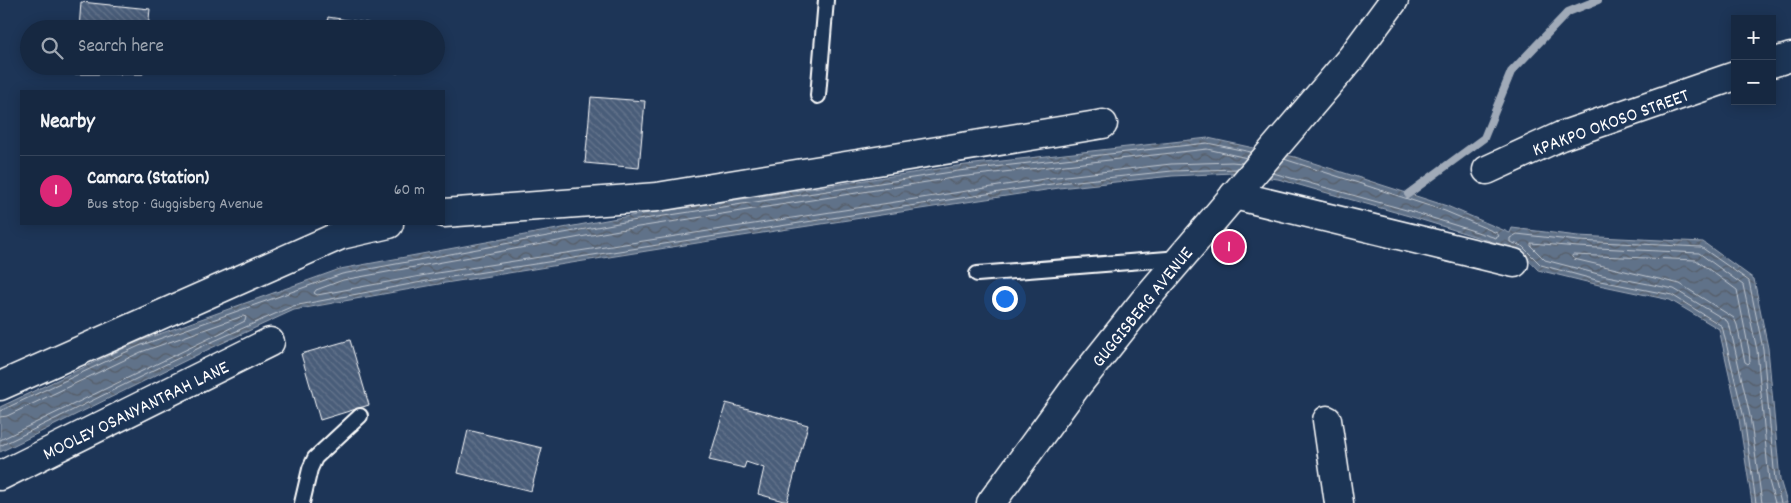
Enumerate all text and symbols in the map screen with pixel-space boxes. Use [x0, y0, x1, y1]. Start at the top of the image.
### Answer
map controls [1731, 15, 1776, 105]
button: + [1731, 15, 1776, 60]
search box [20, 20, 445, 75]
icon: search [38, 34, 66, 62]
text: Search here [78, 34, 164, 61]
button: − [1731, 60, 1776, 105]
street label: KPAKPO OKOSO STREET [1529, 83, 1694, 165]
text: Nearby [40, 108, 95, 138]
text: Camara (Station) [87, 166, 209, 193]
text: 1 [54, 179, 58, 202]
text: 60 m [394, 179, 425, 202]
text: Bus stop · Guggisberg Avenue [87, 193, 263, 216]
pin: 1 [1213, 228, 1245, 266]
street label: GUGGISBERG AVENUE [1087, 242, 1201, 374]
your location [992, 286, 1018, 312]
street label: MOOLEY OSANYANTRAH LANE [39, 355, 234, 469]

